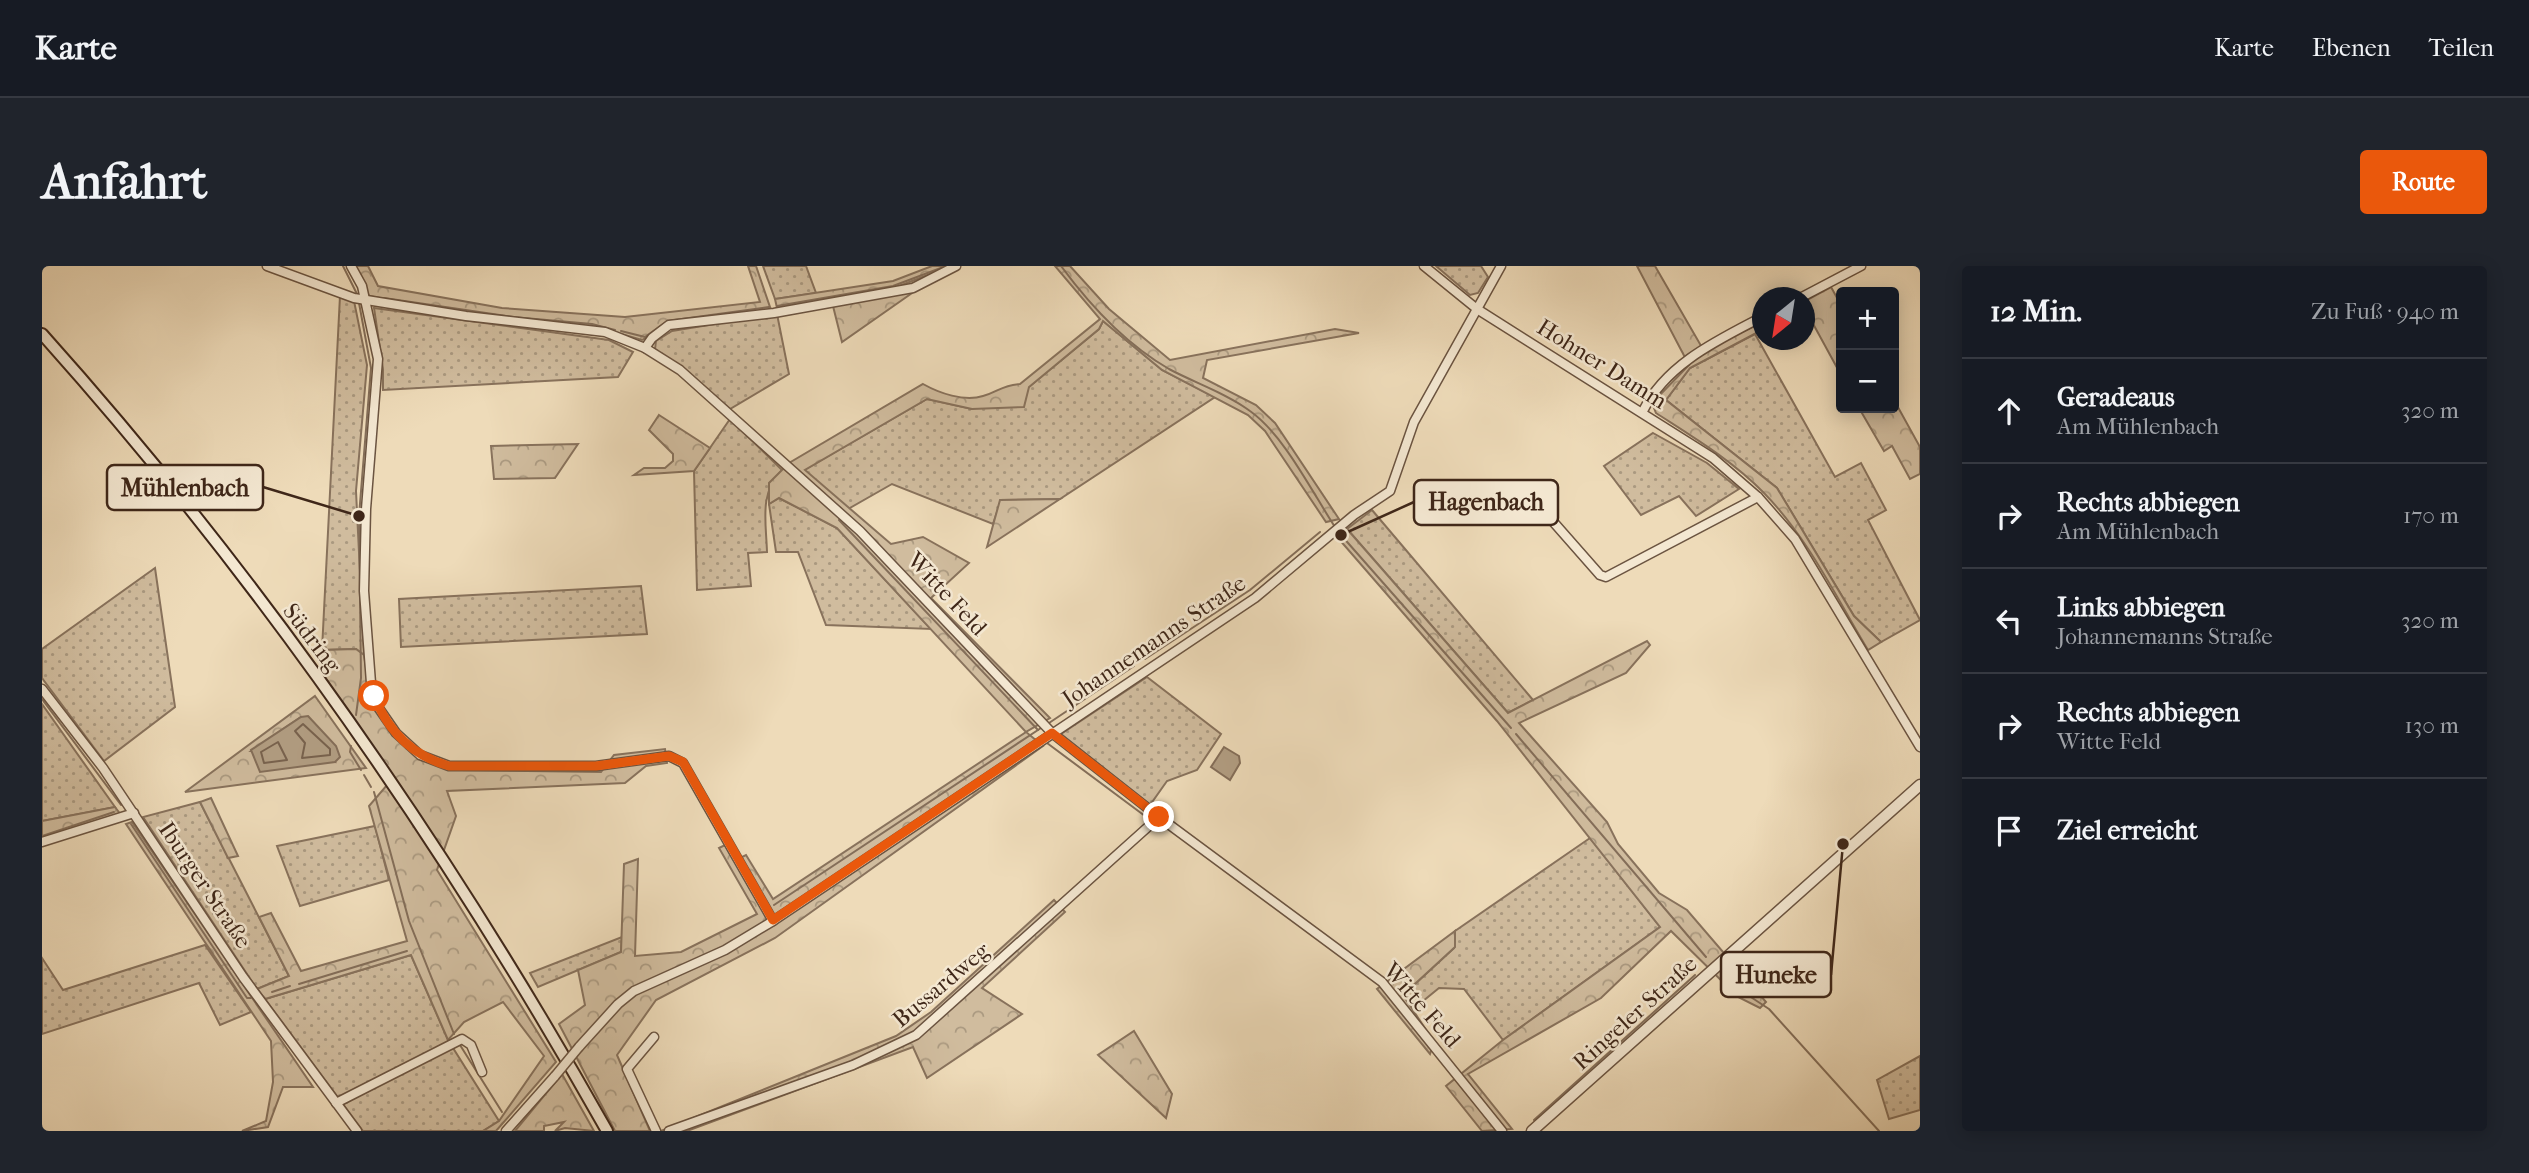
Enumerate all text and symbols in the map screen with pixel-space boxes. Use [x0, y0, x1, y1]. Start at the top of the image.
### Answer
text: Karte [35, 29, 117, 68]
text: Karte [2214, 34, 2274, 62]
text: Ebenen [2312, 34, 2391, 62]
text: Teilen [2429, 34, 2494, 62]
button: Route [2360, 150, 2487, 214]
text: Anfahrt [42, 153, 207, 211]
north arrow [1752, 287, 1815, 350]
map controls [1836, 287, 1899, 413]
button: + [1836, 287, 1899, 350]
text: 12 Min. [1990, 294, 2082, 329]
text: Zu Fuß · 940 m [2311, 298, 2459, 325]
street label: Hohner Damm [1532, 313, 1672, 415]
button: − [1836, 350, 1899, 413]
text: Geradeaus [2057, 382, 2175, 413]
icon: ahead [1990, 392, 2028, 430]
text: 320 m [2401, 397, 2459, 424]
text: Am Mühlenbach [2057, 413, 2219, 440]
callout: Mühlenbach [107, 465, 263, 510]
text: Mühlenbach [121, 474, 250, 502]
callout: Hagenbach [1414, 480, 1558, 525]
text: Rechts abbiegen [2057, 487, 2240, 518]
text: Hagenbach [1428, 488, 1545, 516]
icon: right [1990, 497, 2028, 535]
text: 170 m [2403, 502, 2459, 529]
text: Am Mühlenbach [2057, 518, 2219, 545]
street label: Witte Feld [901, 546, 993, 642]
street label: Johannemanns Straße [1055, 570, 1251, 714]
text: Links abbiegen [2057, 592, 2225, 623]
street label: Südring [277, 598, 347, 678]
icon: left [1990, 602, 2028, 640]
text: 320 m [2401, 607, 2459, 634]
text: Johannemanns Straße [2057, 623, 2273, 650]
route start [358, 680, 389, 711]
text: Rechts abbiegen [2057, 697, 2240, 728]
icon: right [1990, 707, 2028, 745]
text: 130 m [2405, 712, 2459, 739]
text: Witte Feld [2057, 728, 2161, 755]
route end [1143, 801, 1174, 832]
icon: arrive [1990, 812, 2028, 850]
text: Ziel erreicht [2057, 815, 2198, 846]
street label: Iburger Straße [153, 817, 257, 953]
street label: Bussardweg [887, 936, 995, 1033]
street label: Ringeler Straße [1568, 950, 1702, 1076]
callout: Huneke [1721, 952, 1831, 997]
street label: Witte Feld [1377, 956, 1467, 1053]
text: Huneke [1735, 961, 1817, 989]

